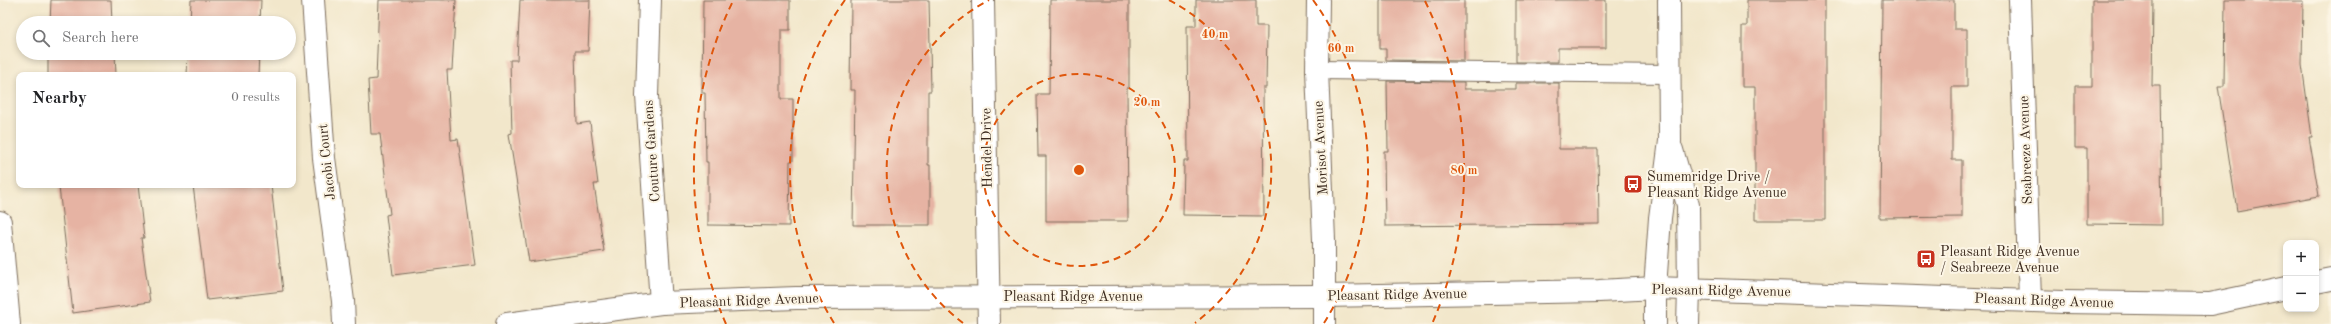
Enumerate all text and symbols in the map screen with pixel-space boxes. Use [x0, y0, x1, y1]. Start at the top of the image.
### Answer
search box [16, 16, 296, 60]
icon: search [30, 27, 52, 49]
text: 40 m [1202, 29, 1229, 41]
text: Search here [62, 31, 139, 46]
text: 60 m [1328, 43, 1355, 55]
text: Nearby [32, 90, 87, 107]
text: 0 results [231, 91, 280, 104]
street label: Seabreeze Avenue [2017, 95, 2035, 205]
text: 20 m [1134, 97, 1161, 109]
street label: Couture Gardens [641, 99, 663, 202]
street label: Morisot Avenue [1312, 100, 1330, 195]
street label: Hendel Drive [979, 108, 995, 188]
street label: Jacobi Court [316, 123, 338, 201]
centre of rings [1072, 163, 1086, 177]
text: 80 m [1451, 165, 1478, 177]
place label: Sumemridge Drive / Pleasant Ridge Avenue [1647, 170, 1787, 200]
bus stop icon: Sumemridge Drive / Pleasant Ridge Avenue [1622, 173, 1644, 195]
map controls [2283, 240, 2319, 312]
button: + [2283, 240, 2319, 276]
place label: Pleasant Ridge Avenue / Seabreeze Avenue [1940, 245, 2080, 275]
bus stop icon: Pleasant Ridge Avenue / Seabreeze Avenue [1915, 248, 1937, 270]
button: − [2283, 276, 2319, 312]
street label: Pleasant Ridge Avenue [1651, 283, 1791, 299]
street label: Pleasant Ridge Avenue [1327, 287, 1467, 303]
street label: Pleasant Ridge Avenue [1003, 290, 1143, 304]
street label: Pleasant Ridge Avenue [679, 292, 819, 310]
street label: Pleasant Ridge Avenue [1974, 292, 2114, 310]

